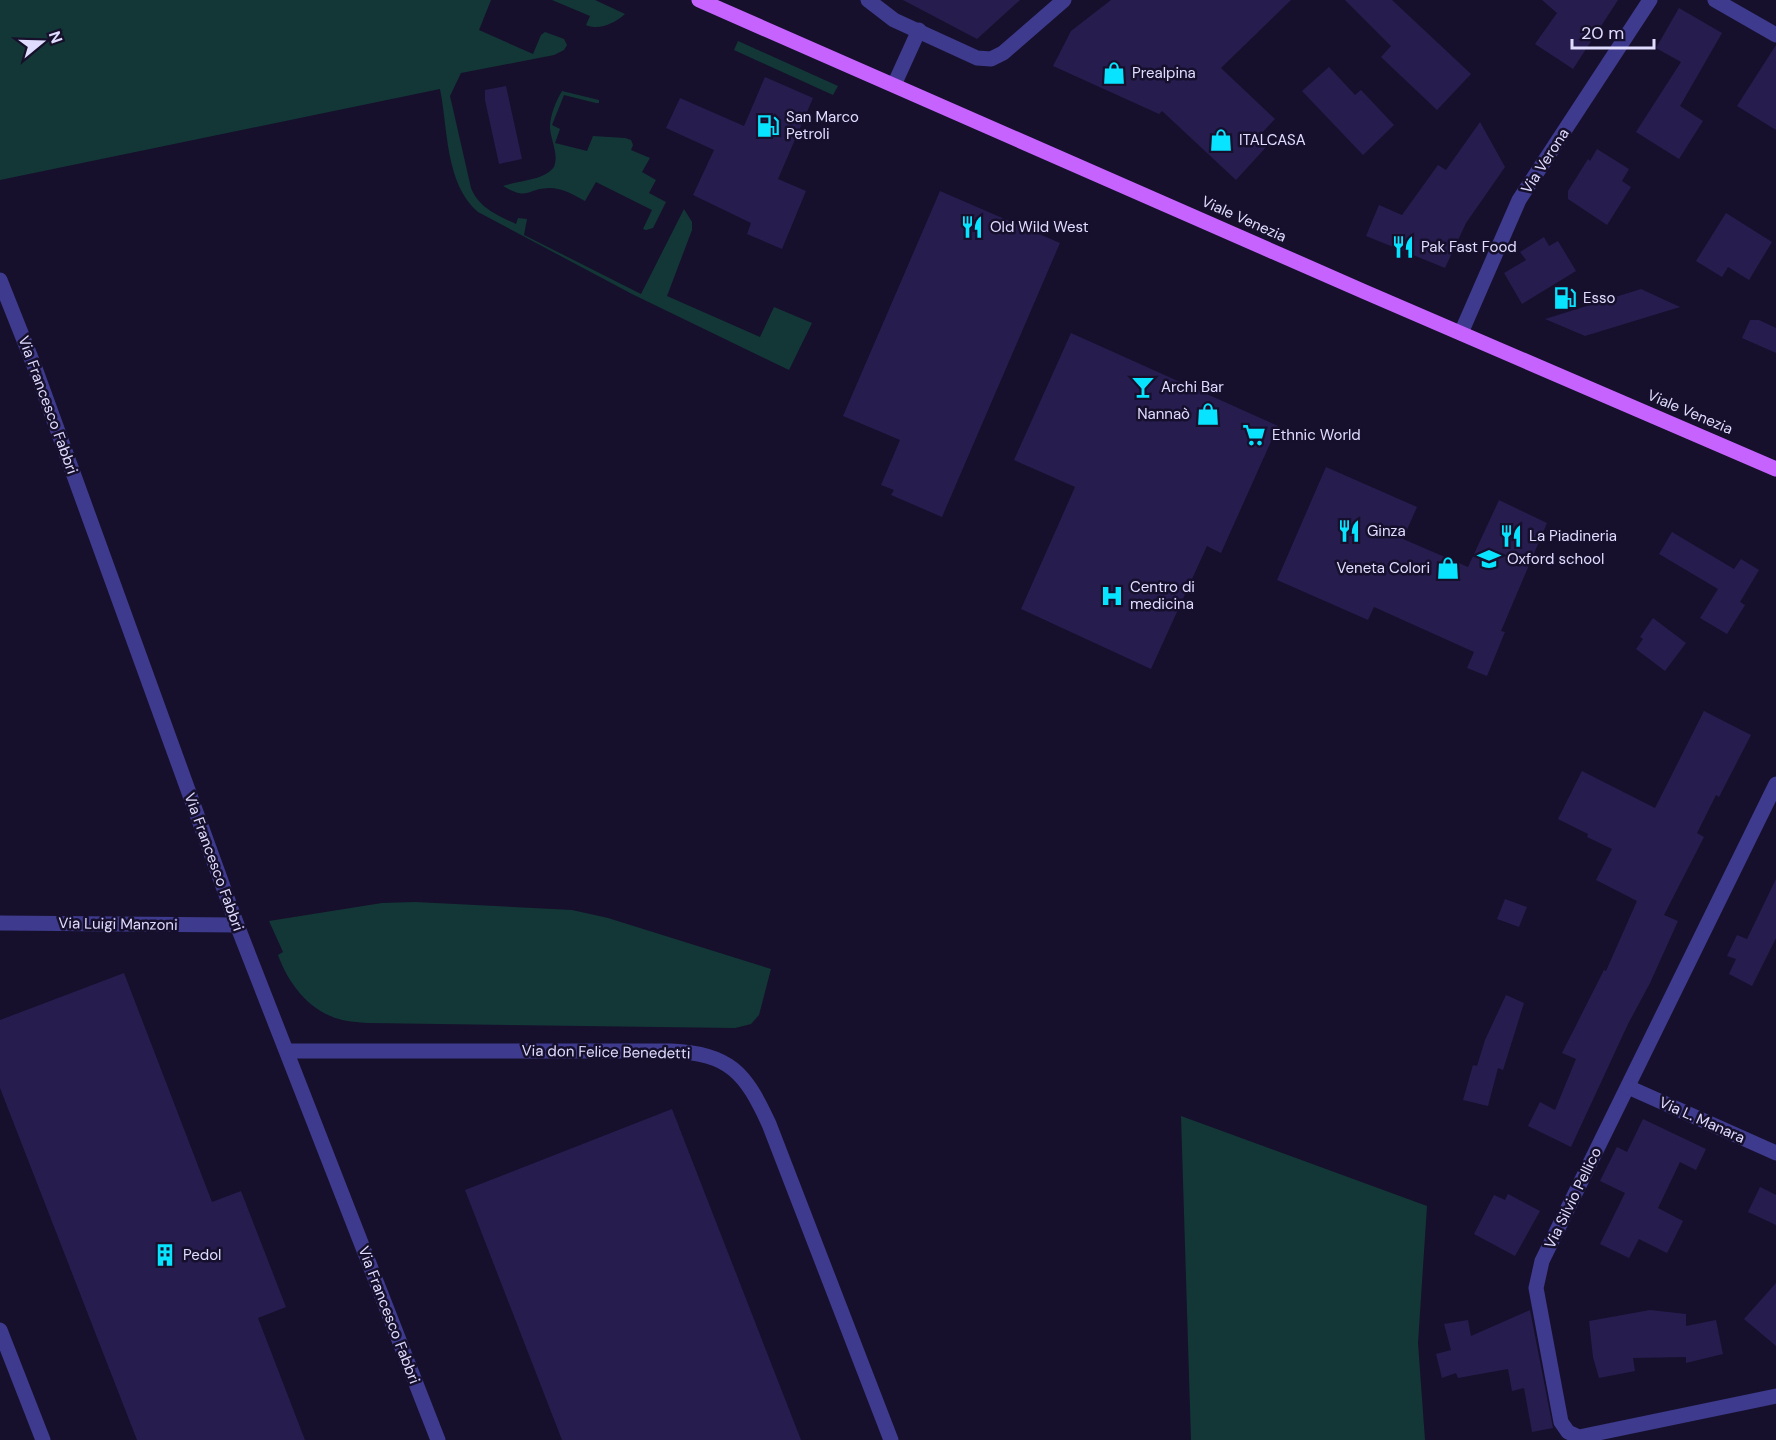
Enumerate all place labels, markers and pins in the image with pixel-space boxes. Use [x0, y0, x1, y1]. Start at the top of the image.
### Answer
shop icon: Prealpina [1101, 60, 1127, 86]
place label: Prealpina [1132, 63, 1196, 83]
place label: San Marco Petroli [786, 107, 859, 144]
fuel station icon: San Marco Petroli [755, 113, 781, 139]
shop icon: ITALCASA [1208, 127, 1234, 153]
place label: ITALCASA [1239, 130, 1306, 150]
restaurant icon: Old Wild West [959, 214, 985, 240]
place label: Old Wild West [990, 217, 1089, 237]
restaurant icon: Pak Fast Food [1390, 234, 1416, 260]
place label: Pak Fast Food [1421, 237, 1517, 257]
fuel station icon: Esso [1552, 285, 1578, 311]
place label: Esso [1583, 288, 1616, 308]
bar icon: Archi Bar [1130, 374, 1156, 400]
place label: Archi Bar [1161, 377, 1224, 397]
shop icon: Nannaò [1195, 401, 1221, 427]
place label: Nannaò [1137, 404, 1190, 424]
supermarket icon: Ethnic World [1241, 422, 1267, 448]
place label: Ethnic World [1272, 425, 1361, 445]
restaurant icon: Ginza [1336, 518, 1362, 544]
place label: Ginza [1367, 521, 1406, 541]
restaurant icon: La Piadineria [1498, 523, 1524, 549]
place label: La Piadineria [1529, 526, 1617, 546]
school or university icon: Oxford school [1476, 546, 1502, 572]
place label: Oxford school [1507, 549, 1604, 569]
shop icon: Veneta Colori [1435, 555, 1461, 581]
place label: Veneta Colori [1336, 558, 1430, 578]
place label: Centro di medicina [1130, 577, 1195, 614]
hospital icon: Centro di medicina [1099, 583, 1125, 609]
building icon: Pedol [152, 1242, 178, 1268]
place label: Pedol [183, 1245, 221, 1265]

